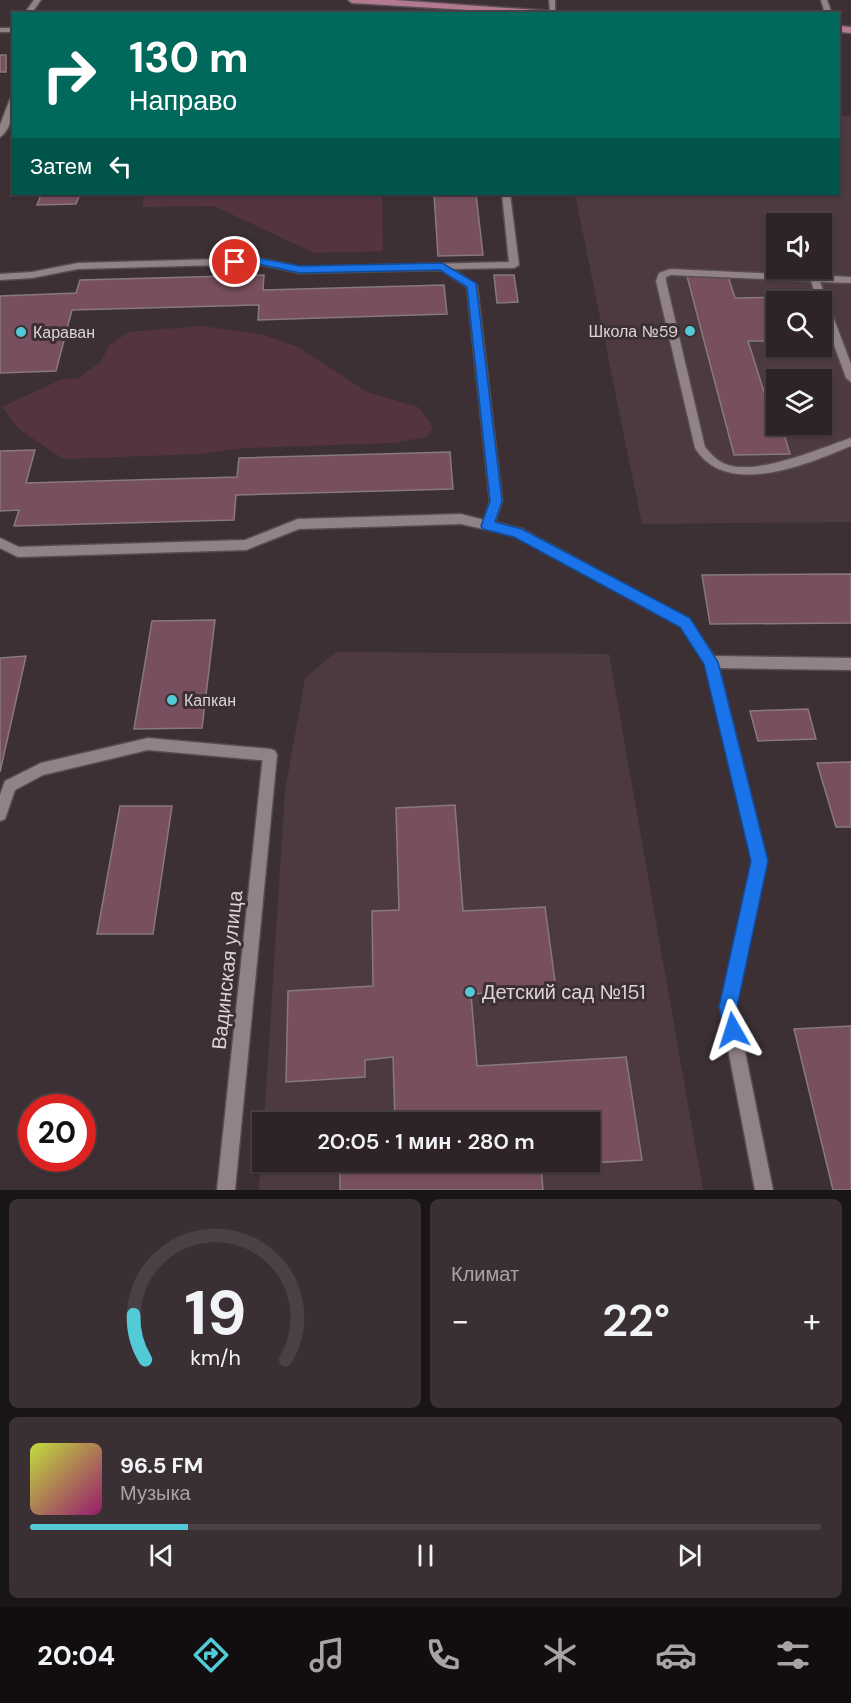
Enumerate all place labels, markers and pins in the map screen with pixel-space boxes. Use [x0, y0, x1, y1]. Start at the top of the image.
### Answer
pin [209, 236, 260, 287]
place label: Школа №59 [589, 321, 678, 342]
place label: Караван [33, 322, 95, 343]
marker: Школа №59 [683, 324, 697, 338]
marker: Караван [14, 325, 28, 339]
place label: Капкан [184, 690, 236, 711]
marker: Капкан [165, 693, 179, 707]
place label: Детский сад №151 [482, 979, 646, 1005]
marker: Детский сад №151 [463, 985, 477, 999]

